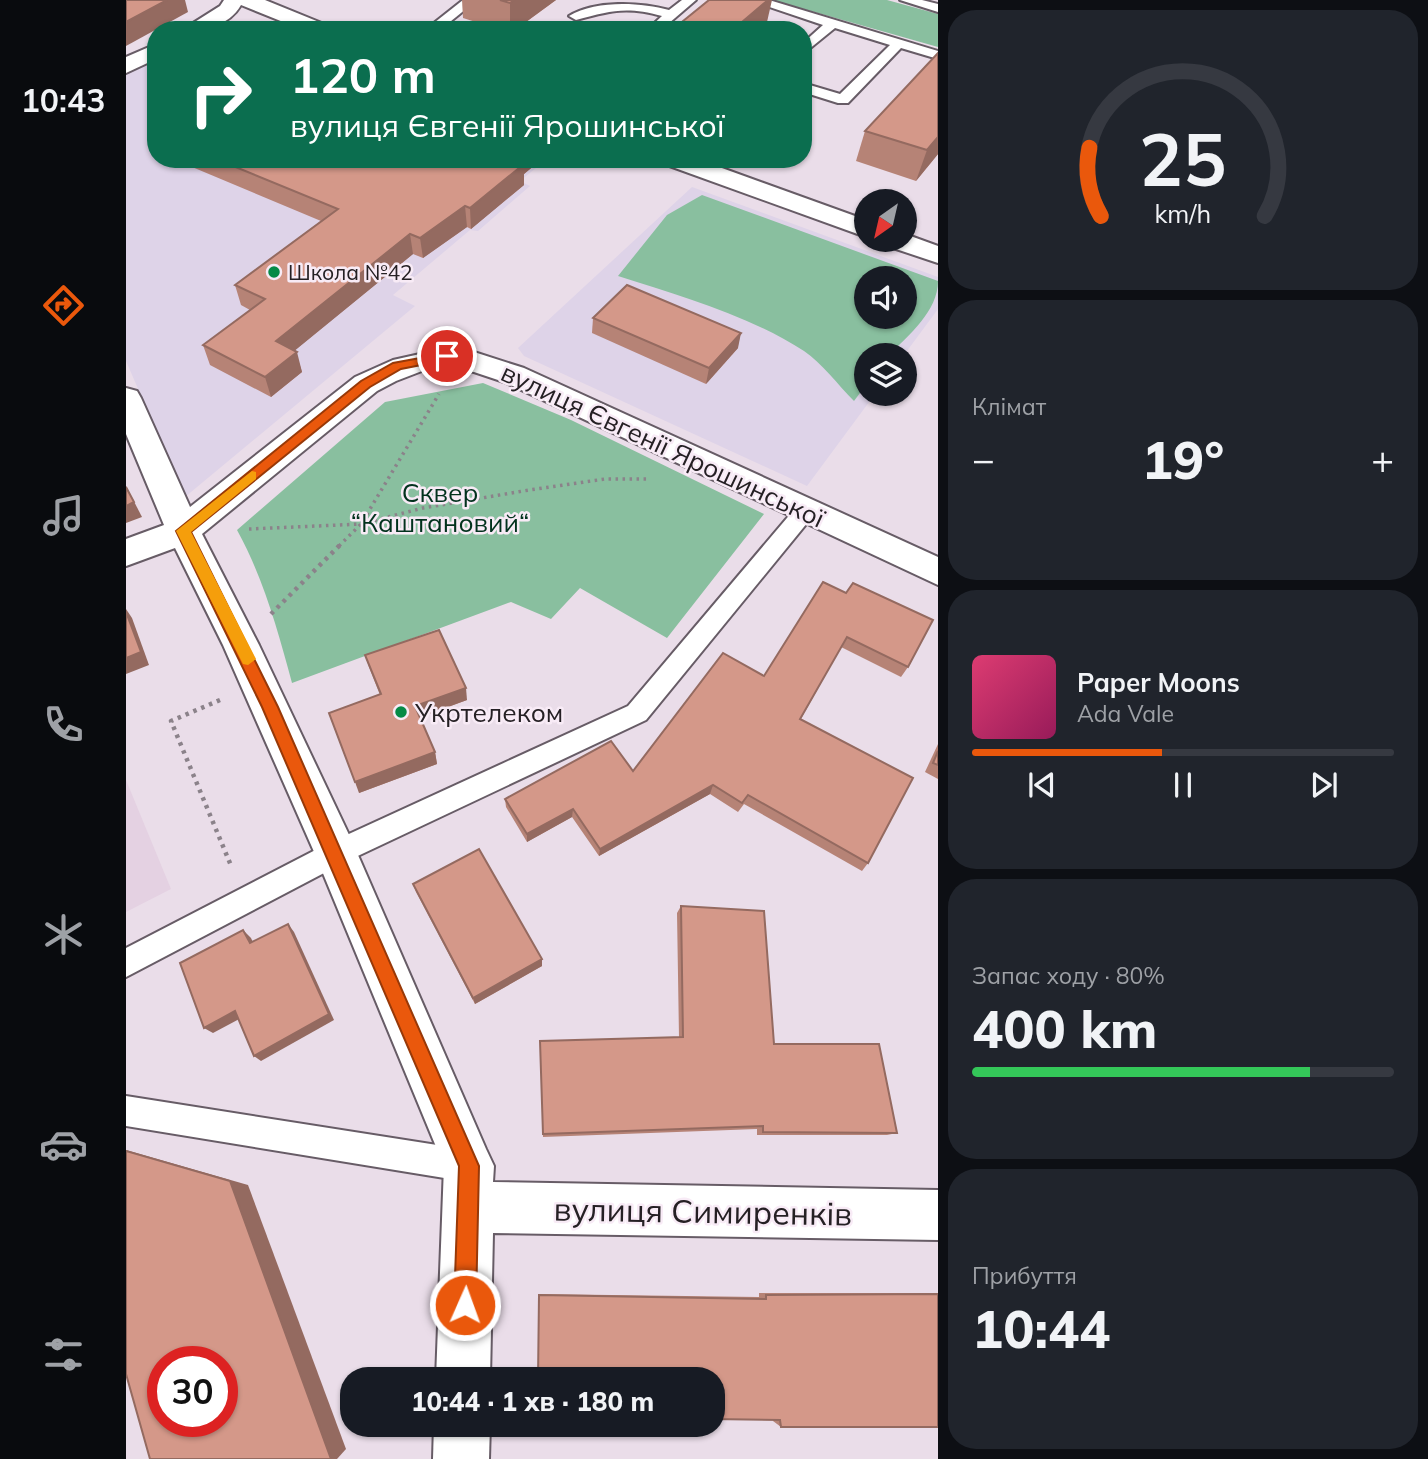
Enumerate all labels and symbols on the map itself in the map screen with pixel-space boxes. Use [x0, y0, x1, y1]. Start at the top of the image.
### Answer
north arrow [854, 189, 917, 252]
place label: Школа №42 [288, 259, 413, 285]
marker: Школа №42 [266, 264, 282, 280]
pin [417, 326, 477, 386]
street label: вулиця Євгенії Ярошинської [496, 355, 831, 535]
park label: Сквер “Каштановий“ [351, 476, 529, 539]
place label: Укртелеком [414, 696, 563, 729]
marker: Укртелеком [393, 704, 409, 720]
street label: вулиця Симиренків [553, 1188, 853, 1234]
position arrow [428, 1268, 502, 1342]
speed limit sign: 30 [147, 1346, 238, 1437]

